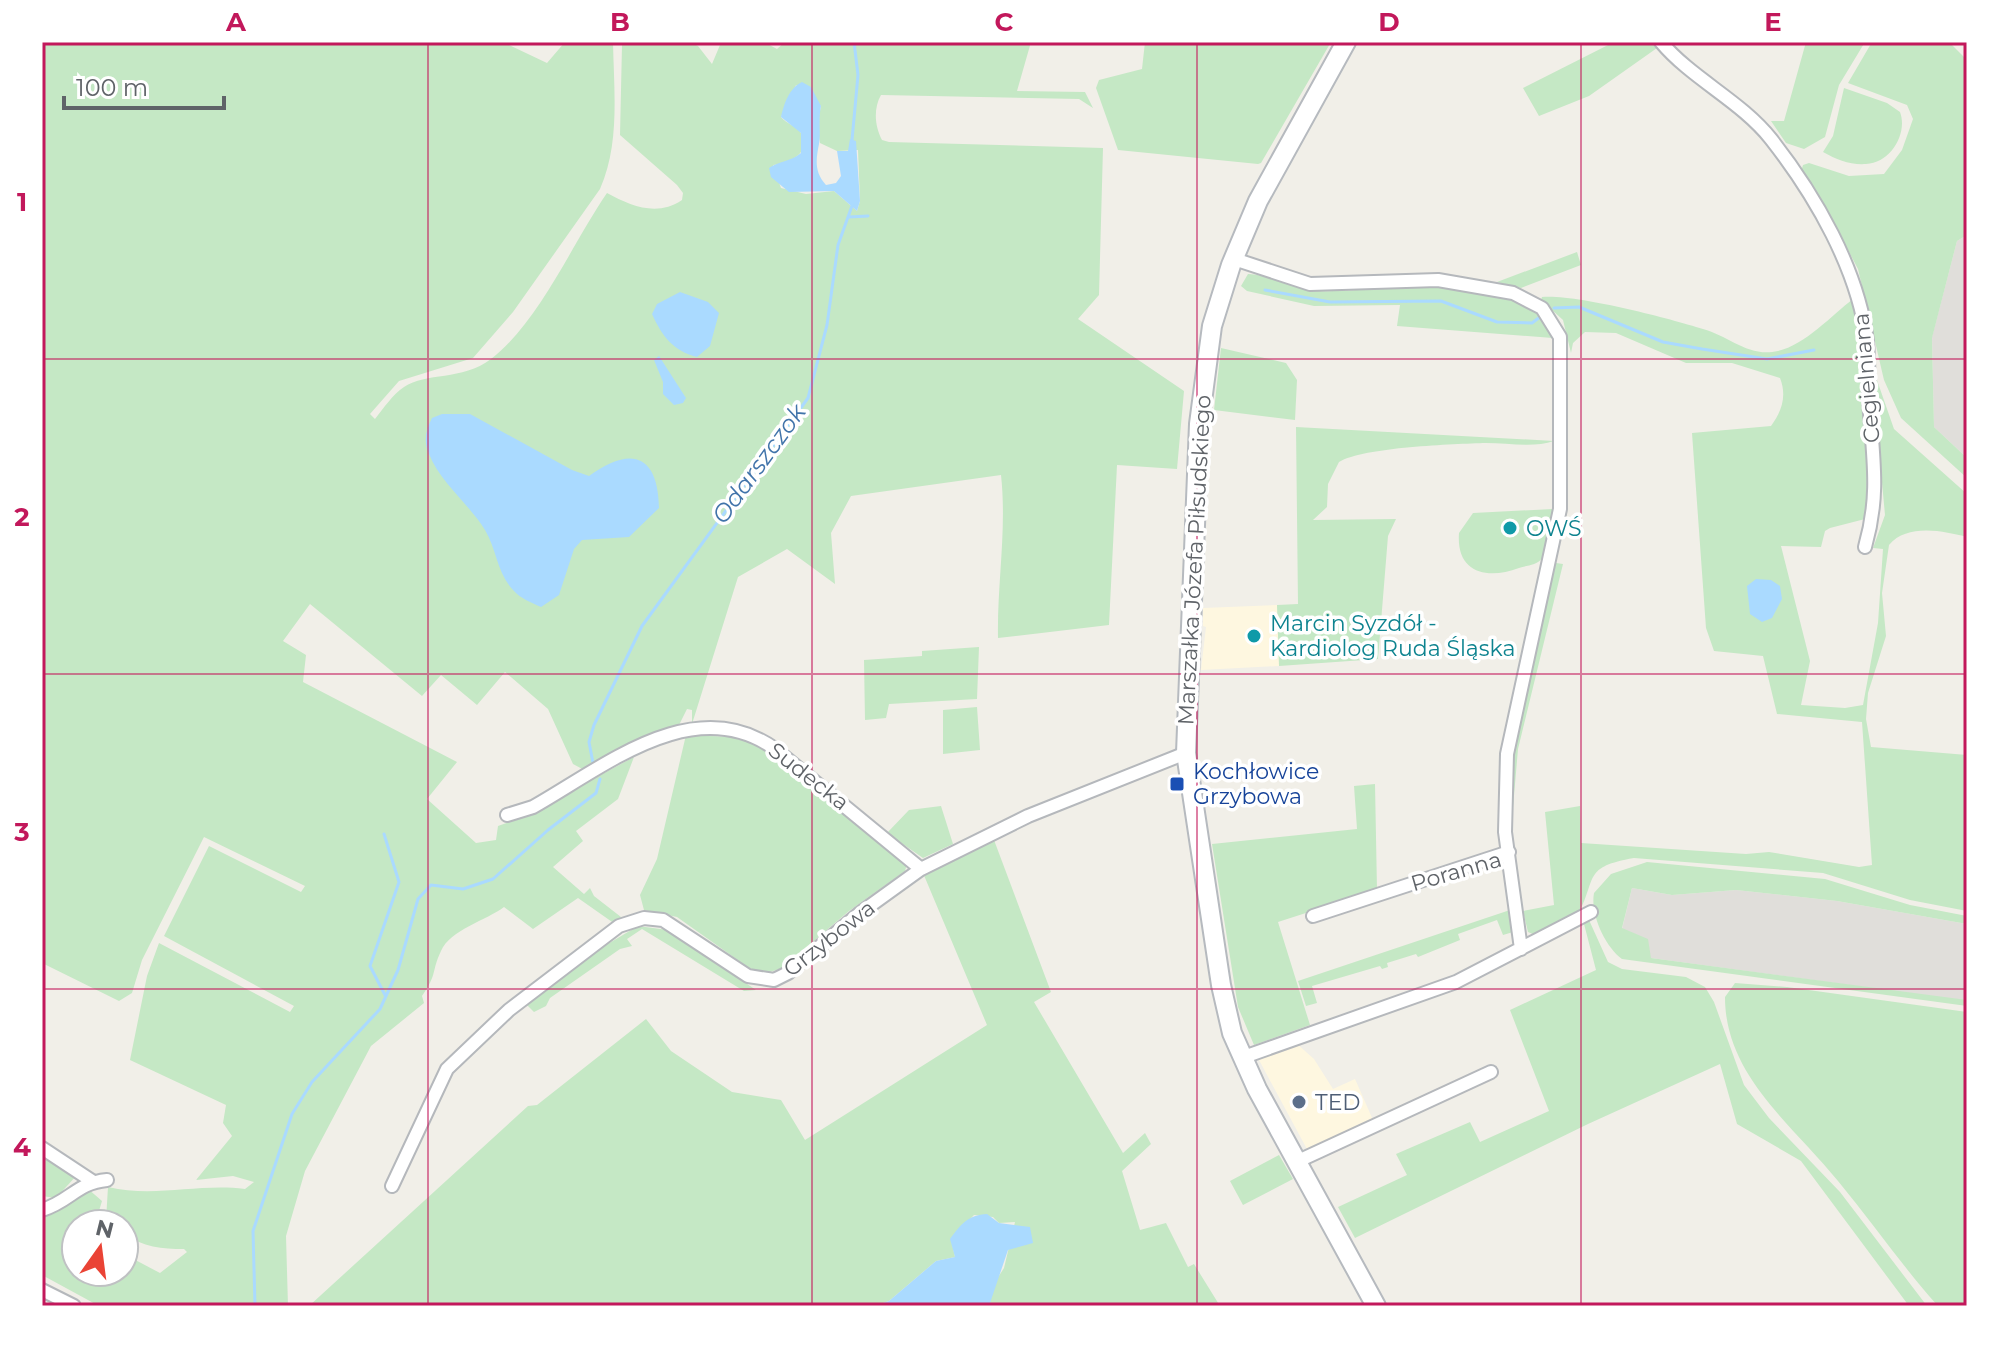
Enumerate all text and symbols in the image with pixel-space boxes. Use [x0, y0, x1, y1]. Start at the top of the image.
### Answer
text: A [225, 6, 247, 38]
text: B [610, 6, 630, 38]
text: C [995, 6, 1014, 38]
text: D [1378, 6, 1400, 38]
text: E [1764, 6, 1782, 38]
scale bar [64, 60, 224, 110]
text: 100 m [76, 73, 148, 102]
text: 1 [17, 186, 27, 218]
street label: Cegielniana [1847, 312, 1886, 444]
street label: Marszałka Józefa Piłsudskiego [1172, 394, 1217, 726]
water label: Odarszczok [706, 397, 813, 529]
text: 2 [14, 501, 30, 533]
place label: OWŚ [1526, 515, 1582, 542]
marker: OWŚ [1501, 519, 1519, 537]
place label: Marcin Syzdół - Kardiolog Ruda Śląska [1270, 610, 1515, 662]
marker: Marcin Syzdół - Kardiolog Ruda Śląska [1245, 627, 1263, 645]
street label: Sudecka [763, 737, 854, 816]
place label: Kochłowice Grzybowa [1193, 758, 1319, 810]
marker: Kochłowice Grzybowa [1168, 775, 1186, 793]
text: 3 [13, 816, 30, 848]
street label: Poranna [1408, 846, 1505, 897]
street label: Grzybowa [778, 894, 881, 983]
place label: TED [1315, 1089, 1361, 1116]
marker: TED [1290, 1093, 1308, 1111]
text: 4 [13, 1131, 31, 1163]
north arrow [60, 1208, 140, 1288]
text: N [93, 1214, 117, 1244]

